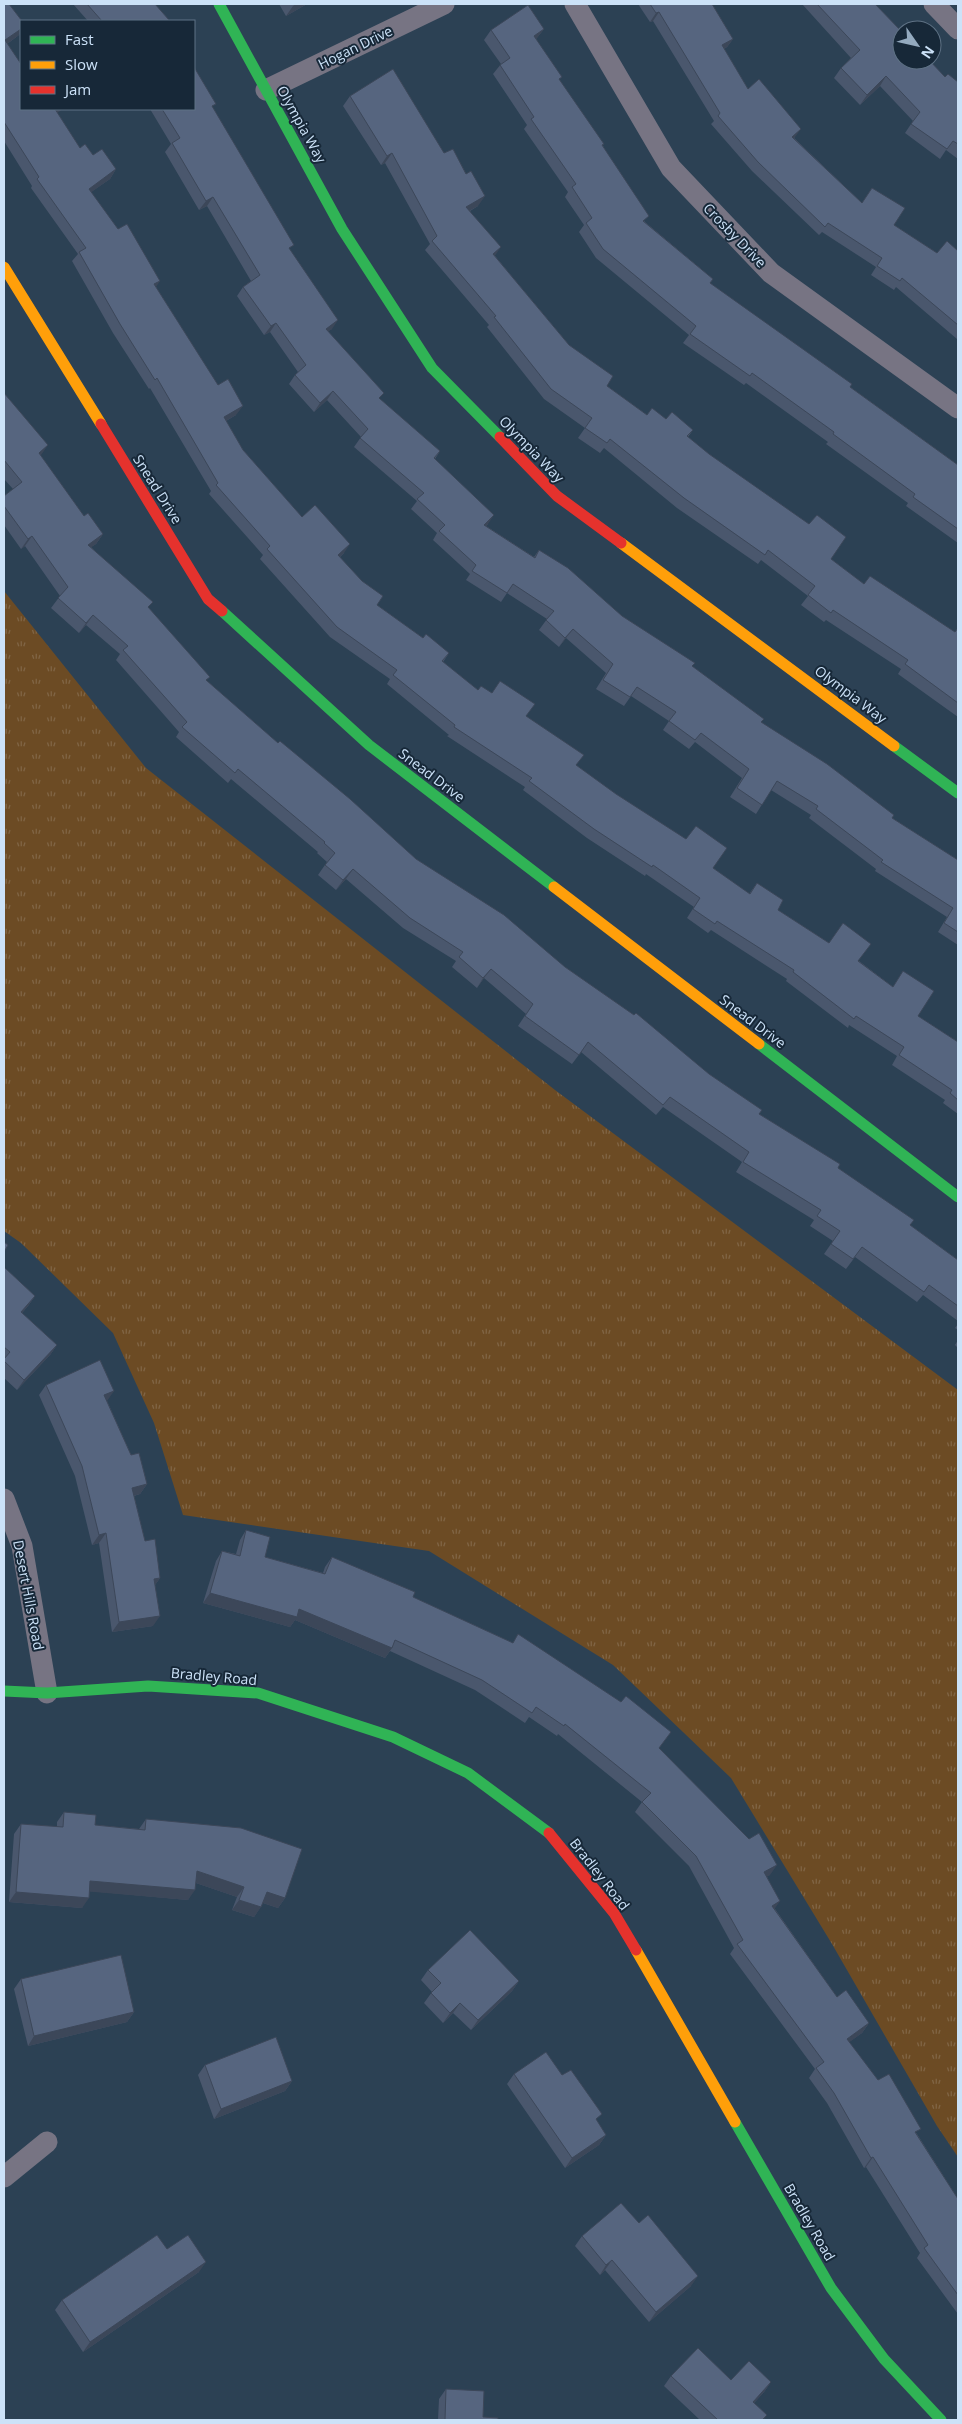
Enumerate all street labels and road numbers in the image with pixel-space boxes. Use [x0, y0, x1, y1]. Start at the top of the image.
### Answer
street label: Hogan Drive [315, 21, 396, 73]
street label: Olympia Way [273, 82, 332, 167]
street label: Crosby Drive [699, 199, 771, 272]
street label: Olympia Way [495, 412, 569, 487]
street label: Snead Drive [129, 451, 187, 527]
street label: Olympia Way [811, 661, 892, 728]
street label: Snead Drive [395, 744, 469, 806]
street label: Snead Drive [716, 990, 790, 1052]
street label: Desert Hills Road [9, 1538, 49, 1652]
street label: Bradley Road [170, 1663, 258, 1689]
street label: Bradley Road [566, 1834, 634, 1914]
street label: Bradley Road [780, 2180, 840, 2264]

